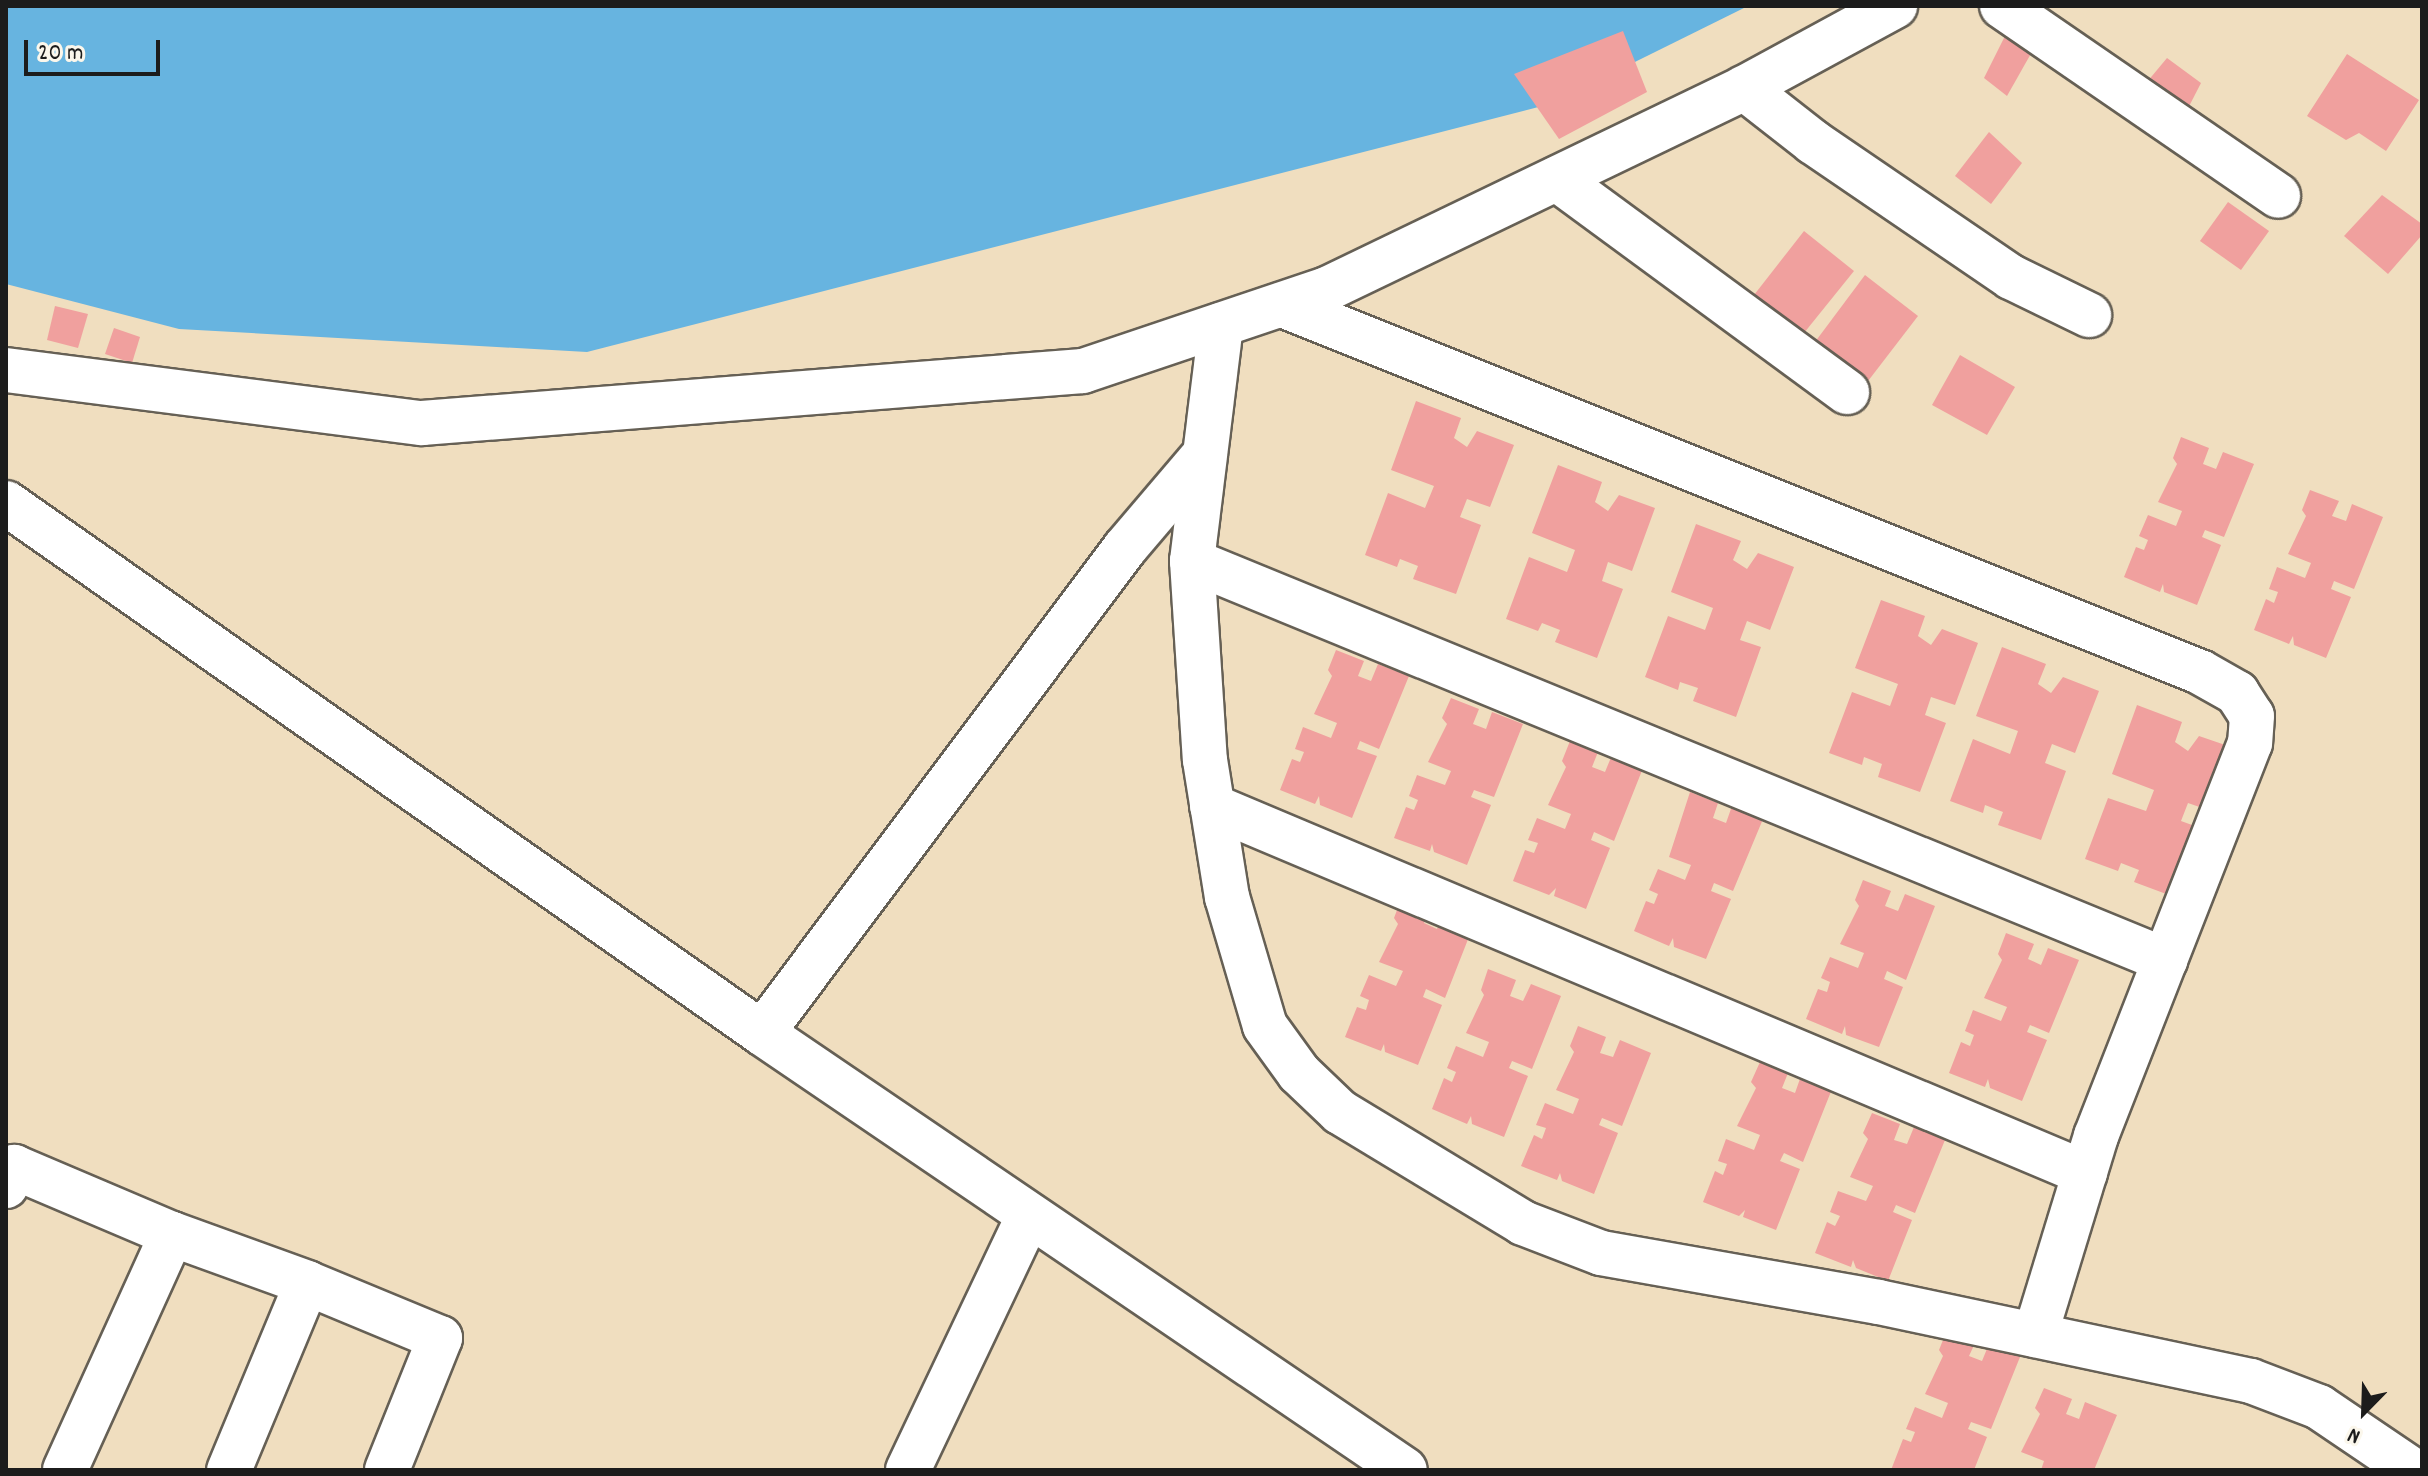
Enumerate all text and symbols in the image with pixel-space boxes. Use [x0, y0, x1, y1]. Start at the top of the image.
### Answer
scale bar [28, 24, 164, 74]
text: 20 m [38, 37, 84, 71]
north arrow [2324, 1372, 2404, 1452]
text: N [2343, 1418, 2365, 1451]

